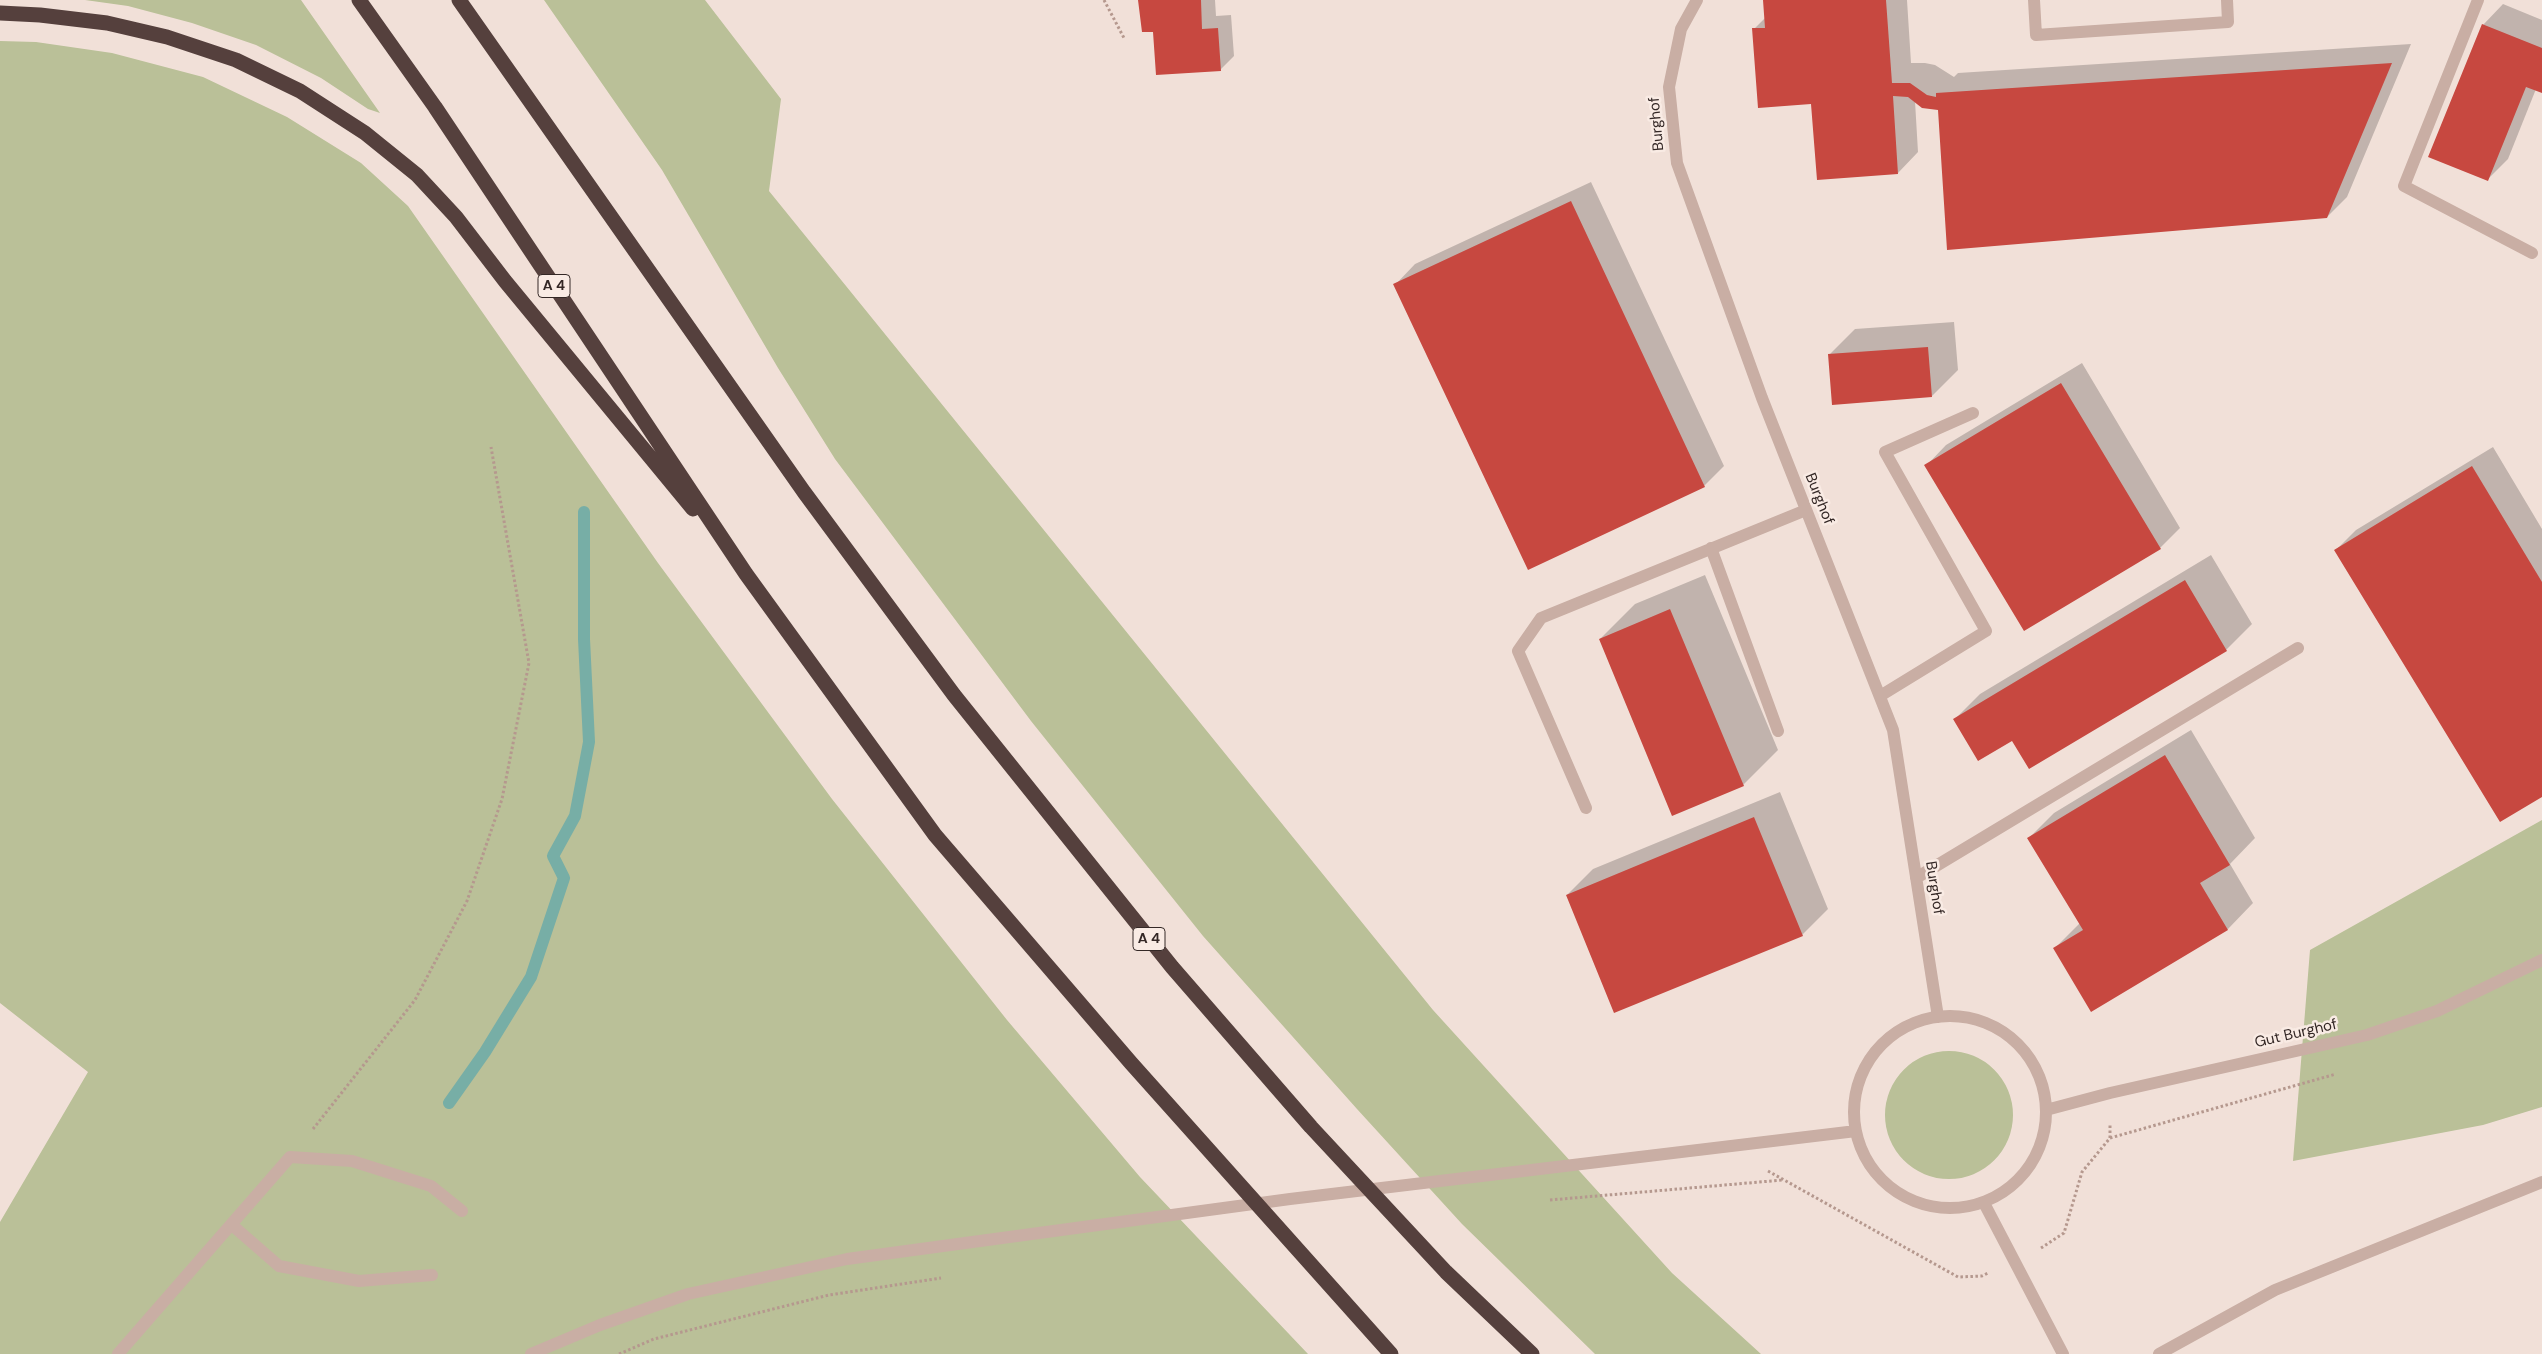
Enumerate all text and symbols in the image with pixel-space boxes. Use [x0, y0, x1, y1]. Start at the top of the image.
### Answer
street label: Burghof [1646, 96, 1668, 152]
road number: A 4 [538, 274, 570, 298]
street label: Burghof [1801, 471, 1837, 527]
street label: Burghof [1921, 860, 1947, 916]
road number: A 4 [1133, 928, 1165, 951]
street label: Gut Burghof [2253, 1016, 2339, 1052]

